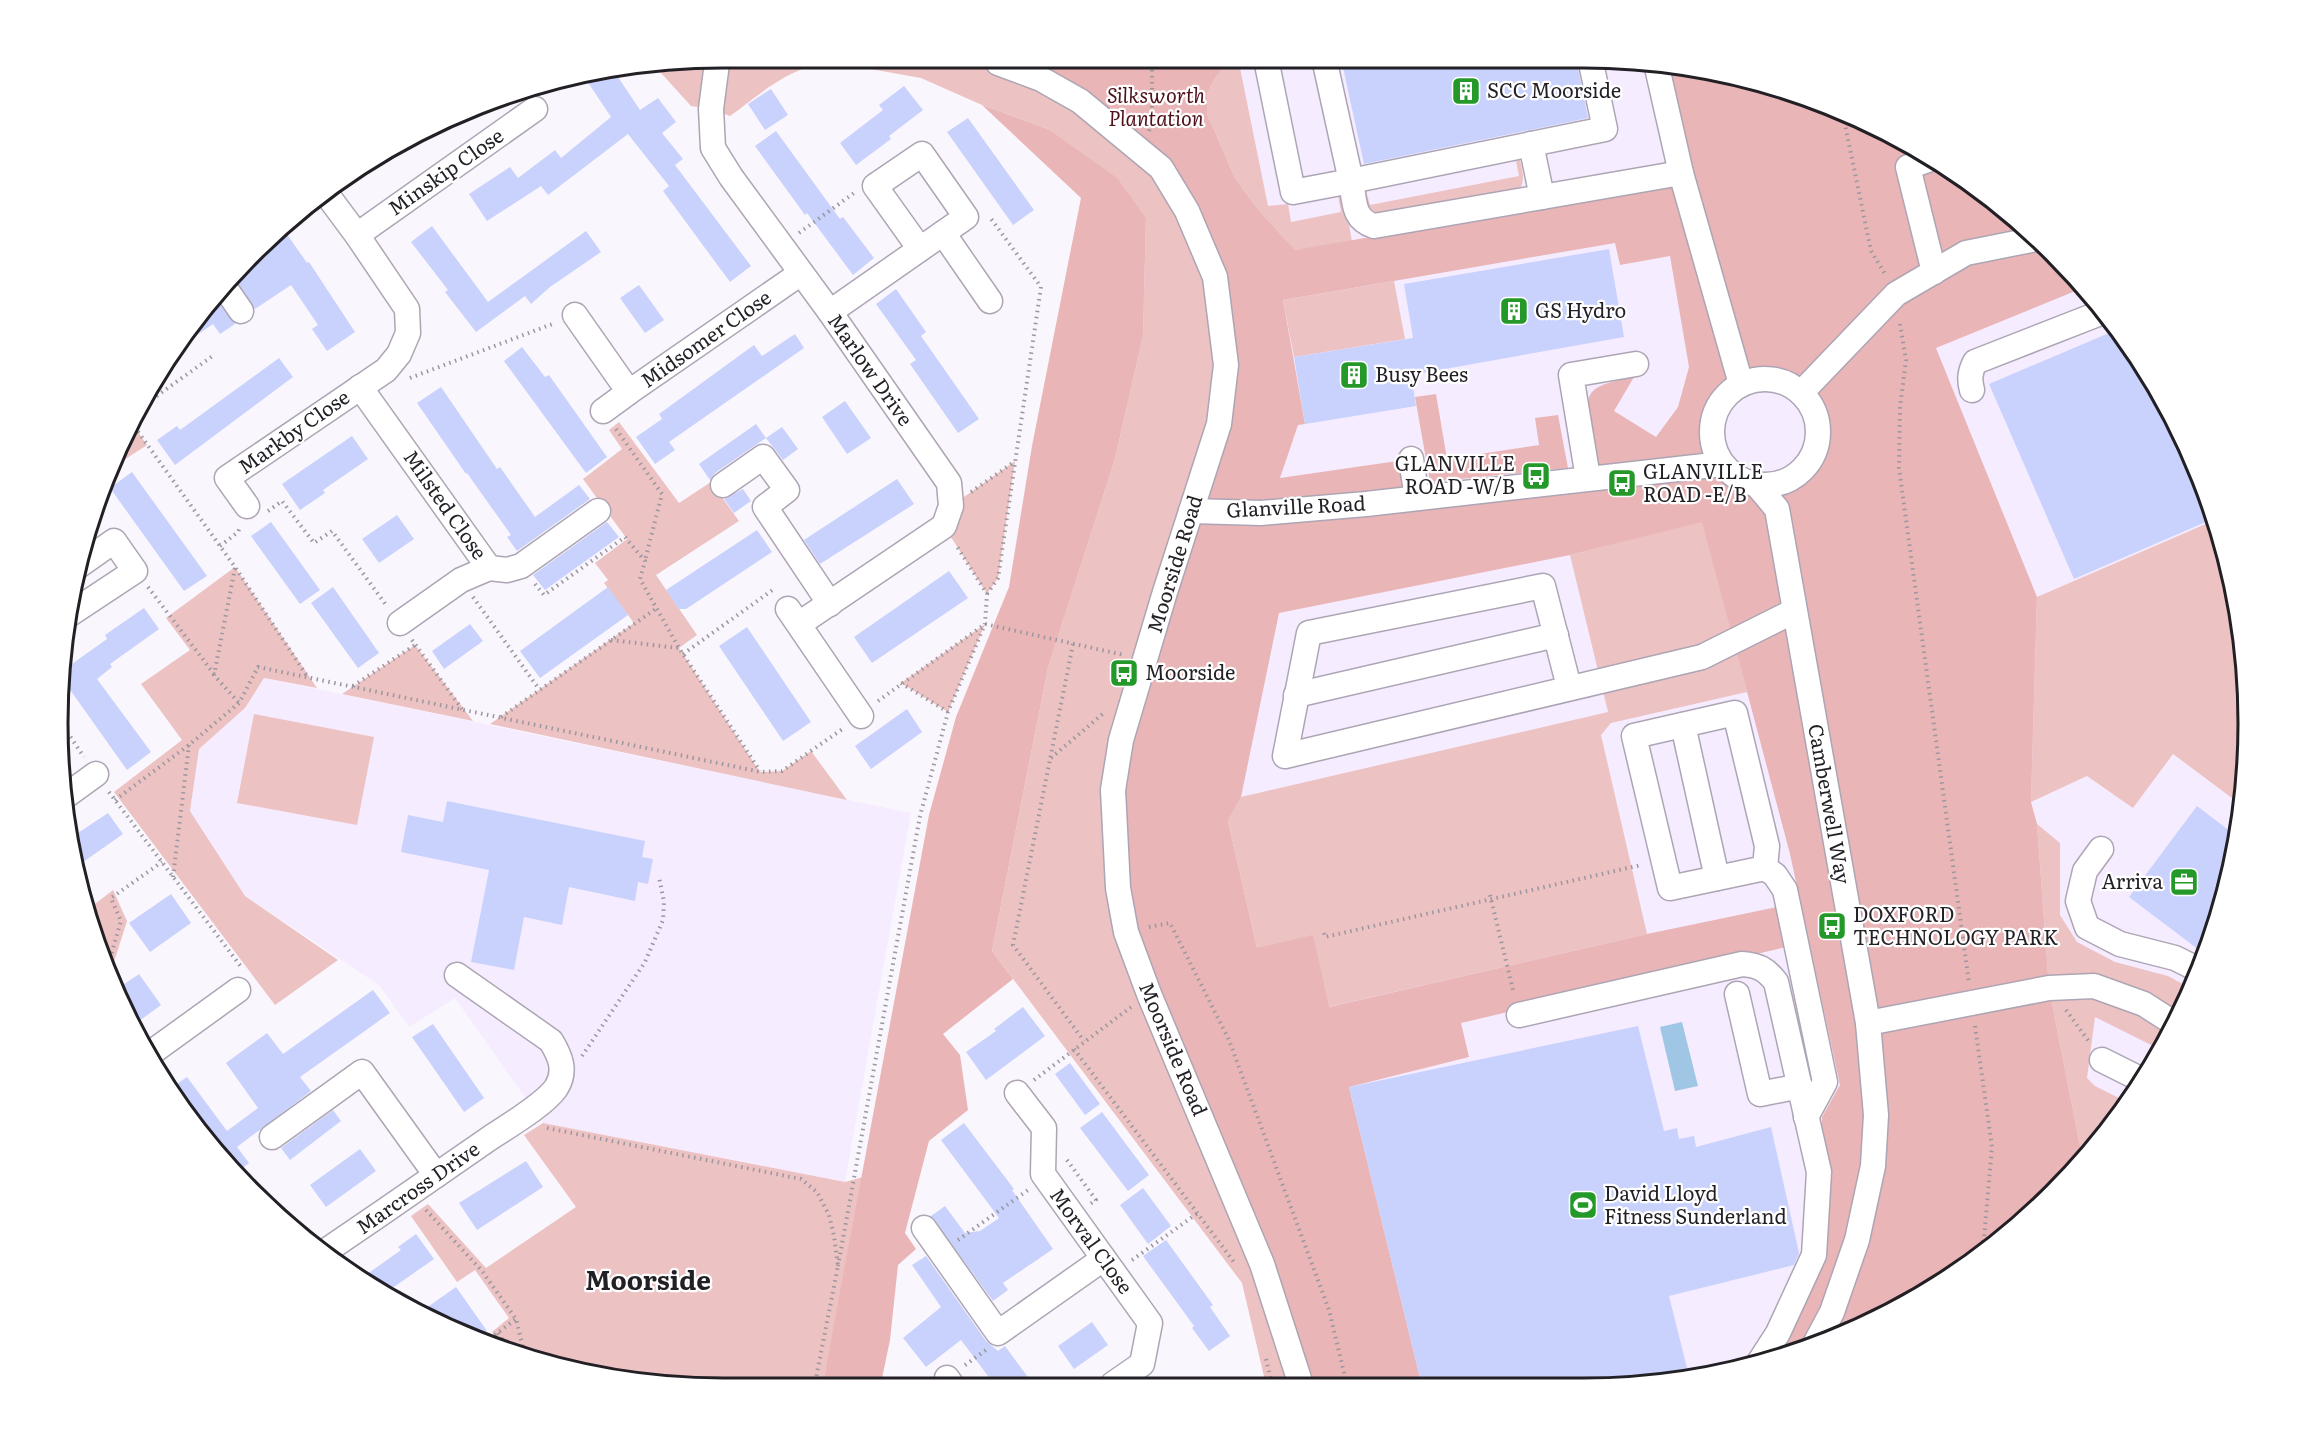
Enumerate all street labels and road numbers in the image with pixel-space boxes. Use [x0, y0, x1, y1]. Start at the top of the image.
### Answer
street label: Minskip Close [381, 119, 509, 221]
street label: Midsomer Close [633, 281, 776, 394]
street label: Marlow Drive [822, 307, 922, 431]
street label: Markby Close [231, 381, 355, 480]
street label: Milsted Close [398, 443, 496, 565]
street label: Glanville Road [1226, 486, 1366, 524]
street label: Moorside Road [1138, 491, 1208, 636]
street label: Camberwell Way [1802, 721, 1860, 887]
street label: Moorside Road [1133, 977, 1217, 1120]
street label: Marcross Drive [349, 1133, 485, 1240]
street label: Morval Close [1044, 1181, 1141, 1299]

